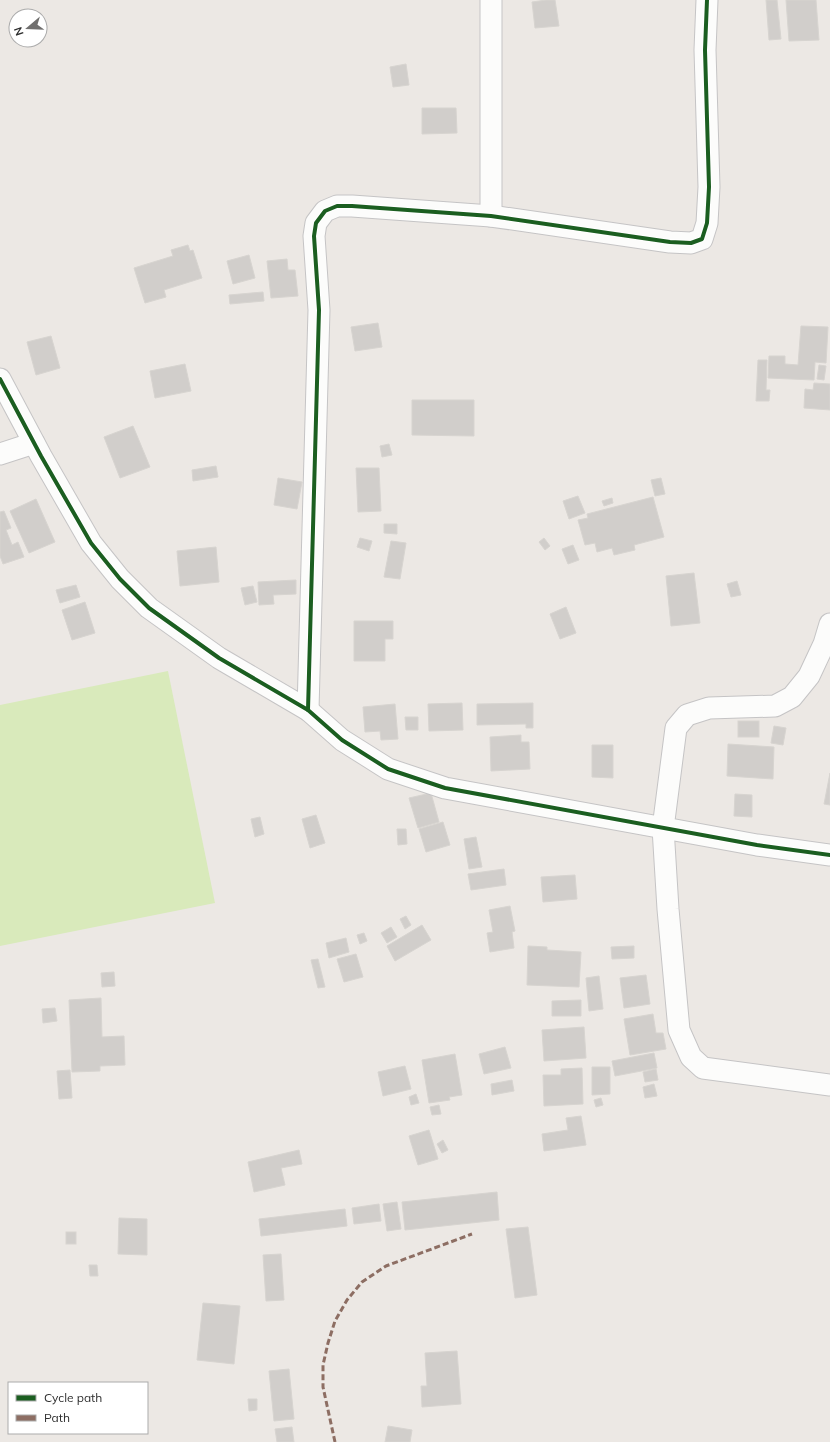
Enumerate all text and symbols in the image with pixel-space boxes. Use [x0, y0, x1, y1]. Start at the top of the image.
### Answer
north arrow [8, 8, 48, 48]
text: N [11, 25, 27, 37]
legend [8, 1382, 148, 1434]
text: Cycle path [44, 1390, 102, 1405]
text: Path [44, 1410, 70, 1425]

